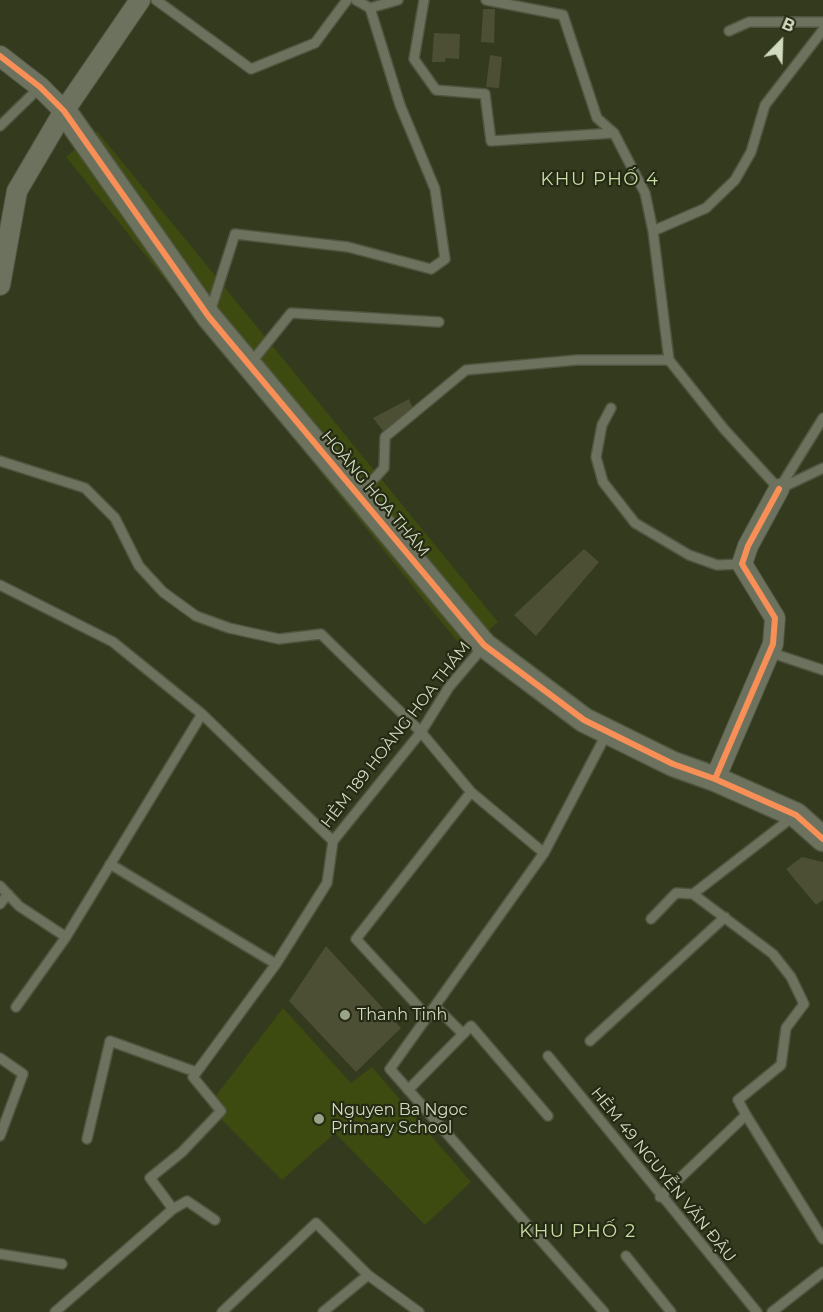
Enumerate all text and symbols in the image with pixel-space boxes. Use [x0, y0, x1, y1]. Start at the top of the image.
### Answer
north arrow [751, 12, 811, 72]
text: B [779, 14, 798, 36]
district label: KHU PHỐ 4 [541, 169, 659, 191]
street label: HOÀNG HOA THÁM [317, 427, 433, 561]
street label: HẺM 189 HOÀNG HOA THÁM [317, 638, 475, 832]
place label: Thanh Tinh [357, 1005, 447, 1025]
marker: Thanh Tinh [338, 1008, 352, 1022]
street label: HẺM 49 NGUYỄN VĂN ĐẬU [586, 1084, 740, 1266]
place label: Nguyen Ba Ngoc Primary School [331, 1100, 467, 1138]
marker: Nguyen Ba Ngoc Primary School [312, 1112, 326, 1126]
district label: KHU PHỐ 2 [519, 1221, 637, 1243]

